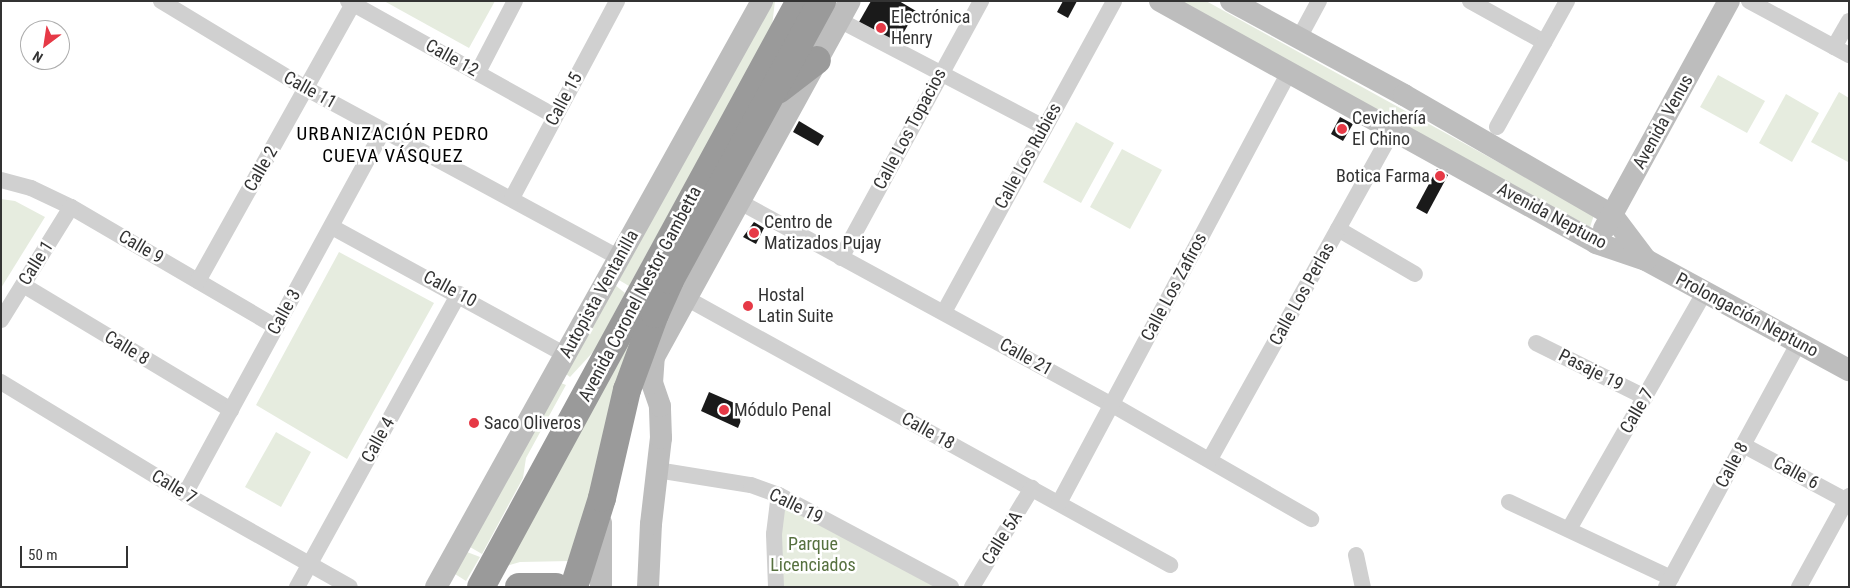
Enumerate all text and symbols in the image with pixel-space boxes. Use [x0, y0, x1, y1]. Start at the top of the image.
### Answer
place label: Electrónica Henry [891, 7, 970, 50]
north arrow [20, 20, 70, 70]
marker: Electrónica Henry [875, 22, 887, 34]
street label: Calle 12 [422, 35, 482, 81]
text: N [30, 48, 46, 66]
street label: Calle Los Topacios [869, 65, 951, 193]
street label: Calle 11 [280, 67, 340, 113]
street label: Calle 15 [541, 69, 587, 129]
street label: Avenida Venus [1628, 71, 1698, 173]
street label: Calle Los Rubies [990, 99, 1066, 213]
place label: Cevichería El Chino [1352, 108, 1426, 150]
district label: URBANIZACIÓN PEDRO CUEVA VÁSQUEZ [294, 123, 492, 167]
marker: Cevichería El Chino [1336, 123, 1348, 135]
street label: Calle 2 [240, 143, 282, 195]
place label: Botica Farma [1336, 165, 1430, 187]
marker: Botica Farma [1434, 170, 1446, 182]
street label: Avenida Neptuno [1494, 178, 1610, 254]
street label: Avenida Coronel Nestor Gambetta [574, 183, 706, 405]
place label: Centro de Matizados Pujay [764, 212, 881, 254]
street label: Calle 9 [115, 226, 167, 268]
street label: Autopista Ventanilla [555, 226, 643, 362]
marker: Centro de Matizados Pujay [748, 227, 760, 239]
street label: Calle Los Zafiros [1137, 229, 1211, 345]
street label: Calle 1 [14, 237, 58, 289]
street label: Calle Los Perlas [1265, 239, 1339, 349]
street label: Calle 10 [420, 266, 480, 312]
street label: Prolongación Neptuno [1672, 268, 1822, 362]
place label: Hostal Latin Suite [758, 285, 833, 328]
street label: Calle 3 [263, 286, 305, 338]
marker: Hostal Latin Suite [742, 300, 754, 312]
street label: Calle 8 [101, 326, 153, 370]
street label: Calle 21 [996, 334, 1056, 380]
street label: Pasaje 19 [1555, 345, 1627, 395]
street label: Calle 7 [1616, 385, 1658, 437]
place label: Módulo Penal [734, 399, 831, 421]
marker: Módulo Penal [718, 404, 730, 416]
street label: Calle 18 [898, 408, 958, 454]
place label: Saco Oliveros [484, 412, 581, 434]
street label: Calle 4 [357, 414, 399, 466]
marker: Saco Oliveros [468, 417, 480, 429]
street label: Calle 8 [1711, 438, 1753, 492]
street label: Calle 6 [1769, 452, 1823, 494]
street label: Calle 7 [148, 465, 200, 509]
street label: Calle 19 [765, 484, 827, 528]
street label: Calle 5A [977, 507, 1027, 569]
park label: Parque Licenciados [770, 534, 856, 576]
scale bar [22, 536, 130, 568]
text: 50 m [28, 546, 58, 564]

